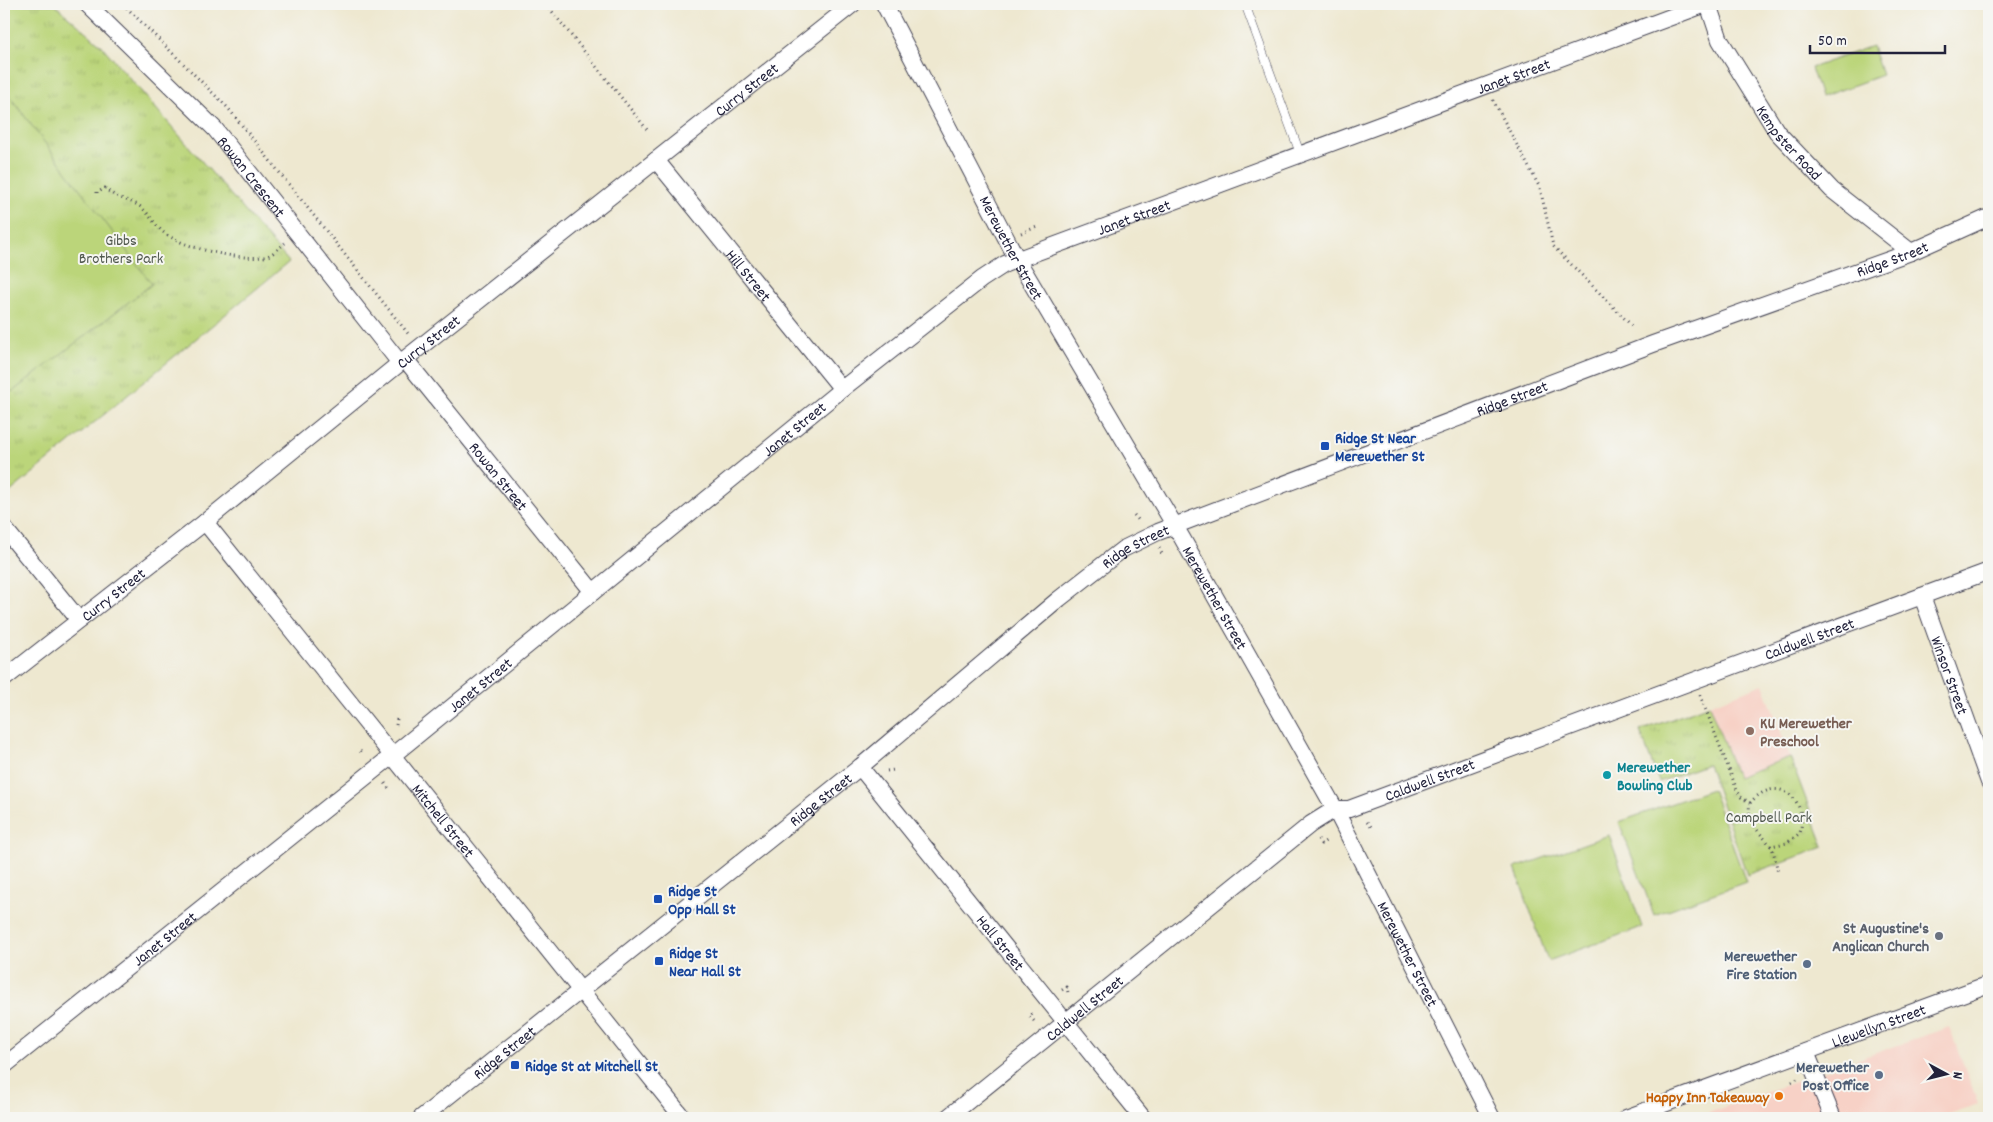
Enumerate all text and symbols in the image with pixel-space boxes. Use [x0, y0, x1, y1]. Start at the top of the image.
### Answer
scale bar [1810, 22, 1946, 54]
text: 50 m [1818, 31, 1847, 53]
street label: Janet Street [1474, 54, 1554, 102]
street label: Curry Street [711, 58, 784, 123]
street label: Kempster Road [1749, 102, 1826, 187]
street label: Rowan Crescent [211, 132, 290, 223]
street label: Merewether Street [972, 192, 1048, 305]
street label: Janet Street [1095, 195, 1174, 243]
park label: Gibbs Brothers Park [79, 230, 163, 271]
street label: Ridge Street [1854, 237, 1933, 284]
street label: Hill Street [719, 245, 776, 308]
street label: Curry Street [392, 310, 466, 376]
street label: Ridge Street [1474, 376, 1552, 424]
street label: Janet Street [758, 397, 832, 463]
place label: Ridge St Near Merewether St [1335, 428, 1425, 469]
street label: Rowan Street [462, 438, 532, 517]
marker: Ridge St Near Merewether St [1319, 440, 1331, 452]
street label: Ridge Street [1098, 520, 1173, 576]
street label: Merewether Street [1175, 543, 1252, 655]
street label: Curry Street [77, 564, 151, 628]
street label: Caldwell Street [1762, 613, 1858, 667]
street label: Winsor Street [1923, 633, 1973, 718]
street label: Janet Street [445, 653, 518, 719]
place label: KU Merewether Preschool [1760, 713, 1853, 754]
marker: KU Merewether Preschool [1744, 725, 1756, 737]
street label: Caldwell Street [1382, 754, 1479, 809]
place label: Merewether Bowling Club [1617, 757, 1692, 798]
street label: Ridge Street [785, 768, 858, 833]
marker: Merewether Bowling Club [1601, 769, 1613, 781]
street label: Mitchell Street [405, 780, 479, 864]
park label: Campbell Park [1726, 807, 1812, 830]
place label: Ridge St Opp Hall St [668, 881, 736, 922]
marker: Ridge St Opp Hall St [652, 893, 664, 905]
street label: Merewether Street [1370, 898, 1443, 1011]
street label: Janet Street [129, 907, 203, 973]
street label: Hall Street [970, 911, 1029, 977]
place label: St Augustine's Anglican Church [1832, 918, 1929, 959]
marker: St Augustine's Anglican Church [1933, 930, 1945, 942]
place label: Ridge St Near Hall St [669, 943, 741, 984]
place label: Merewether Fire Station [1724, 946, 1798, 987]
marker: Ridge St Near Hall St [653, 955, 665, 967]
marker: Merewether Fire Station [1801, 958, 1813, 970]
street label: Caldwell Street [1042, 971, 1129, 1048]
street label: Llewellyn Street [1829, 999, 1930, 1055]
street label: Ridge Street [469, 1021, 542, 1086]
north arrow [1920, 1050, 1970, 1100]
place label: Ridge St at Mitchell St [525, 1056, 658, 1079]
place label: Merewether Post Office [1796, 1057, 1870, 1098]
marker: Ridge St at Mitchell St [509, 1059, 521, 1071]
marker: Merewether Post Office [1873, 1069, 1885, 1081]
text: N [1947, 1071, 1967, 1080]
place label: Happy Inn Takeaway [1646, 1087, 1771, 1110]
marker: Happy Inn Takeaway [1773, 1090, 1785, 1102]

